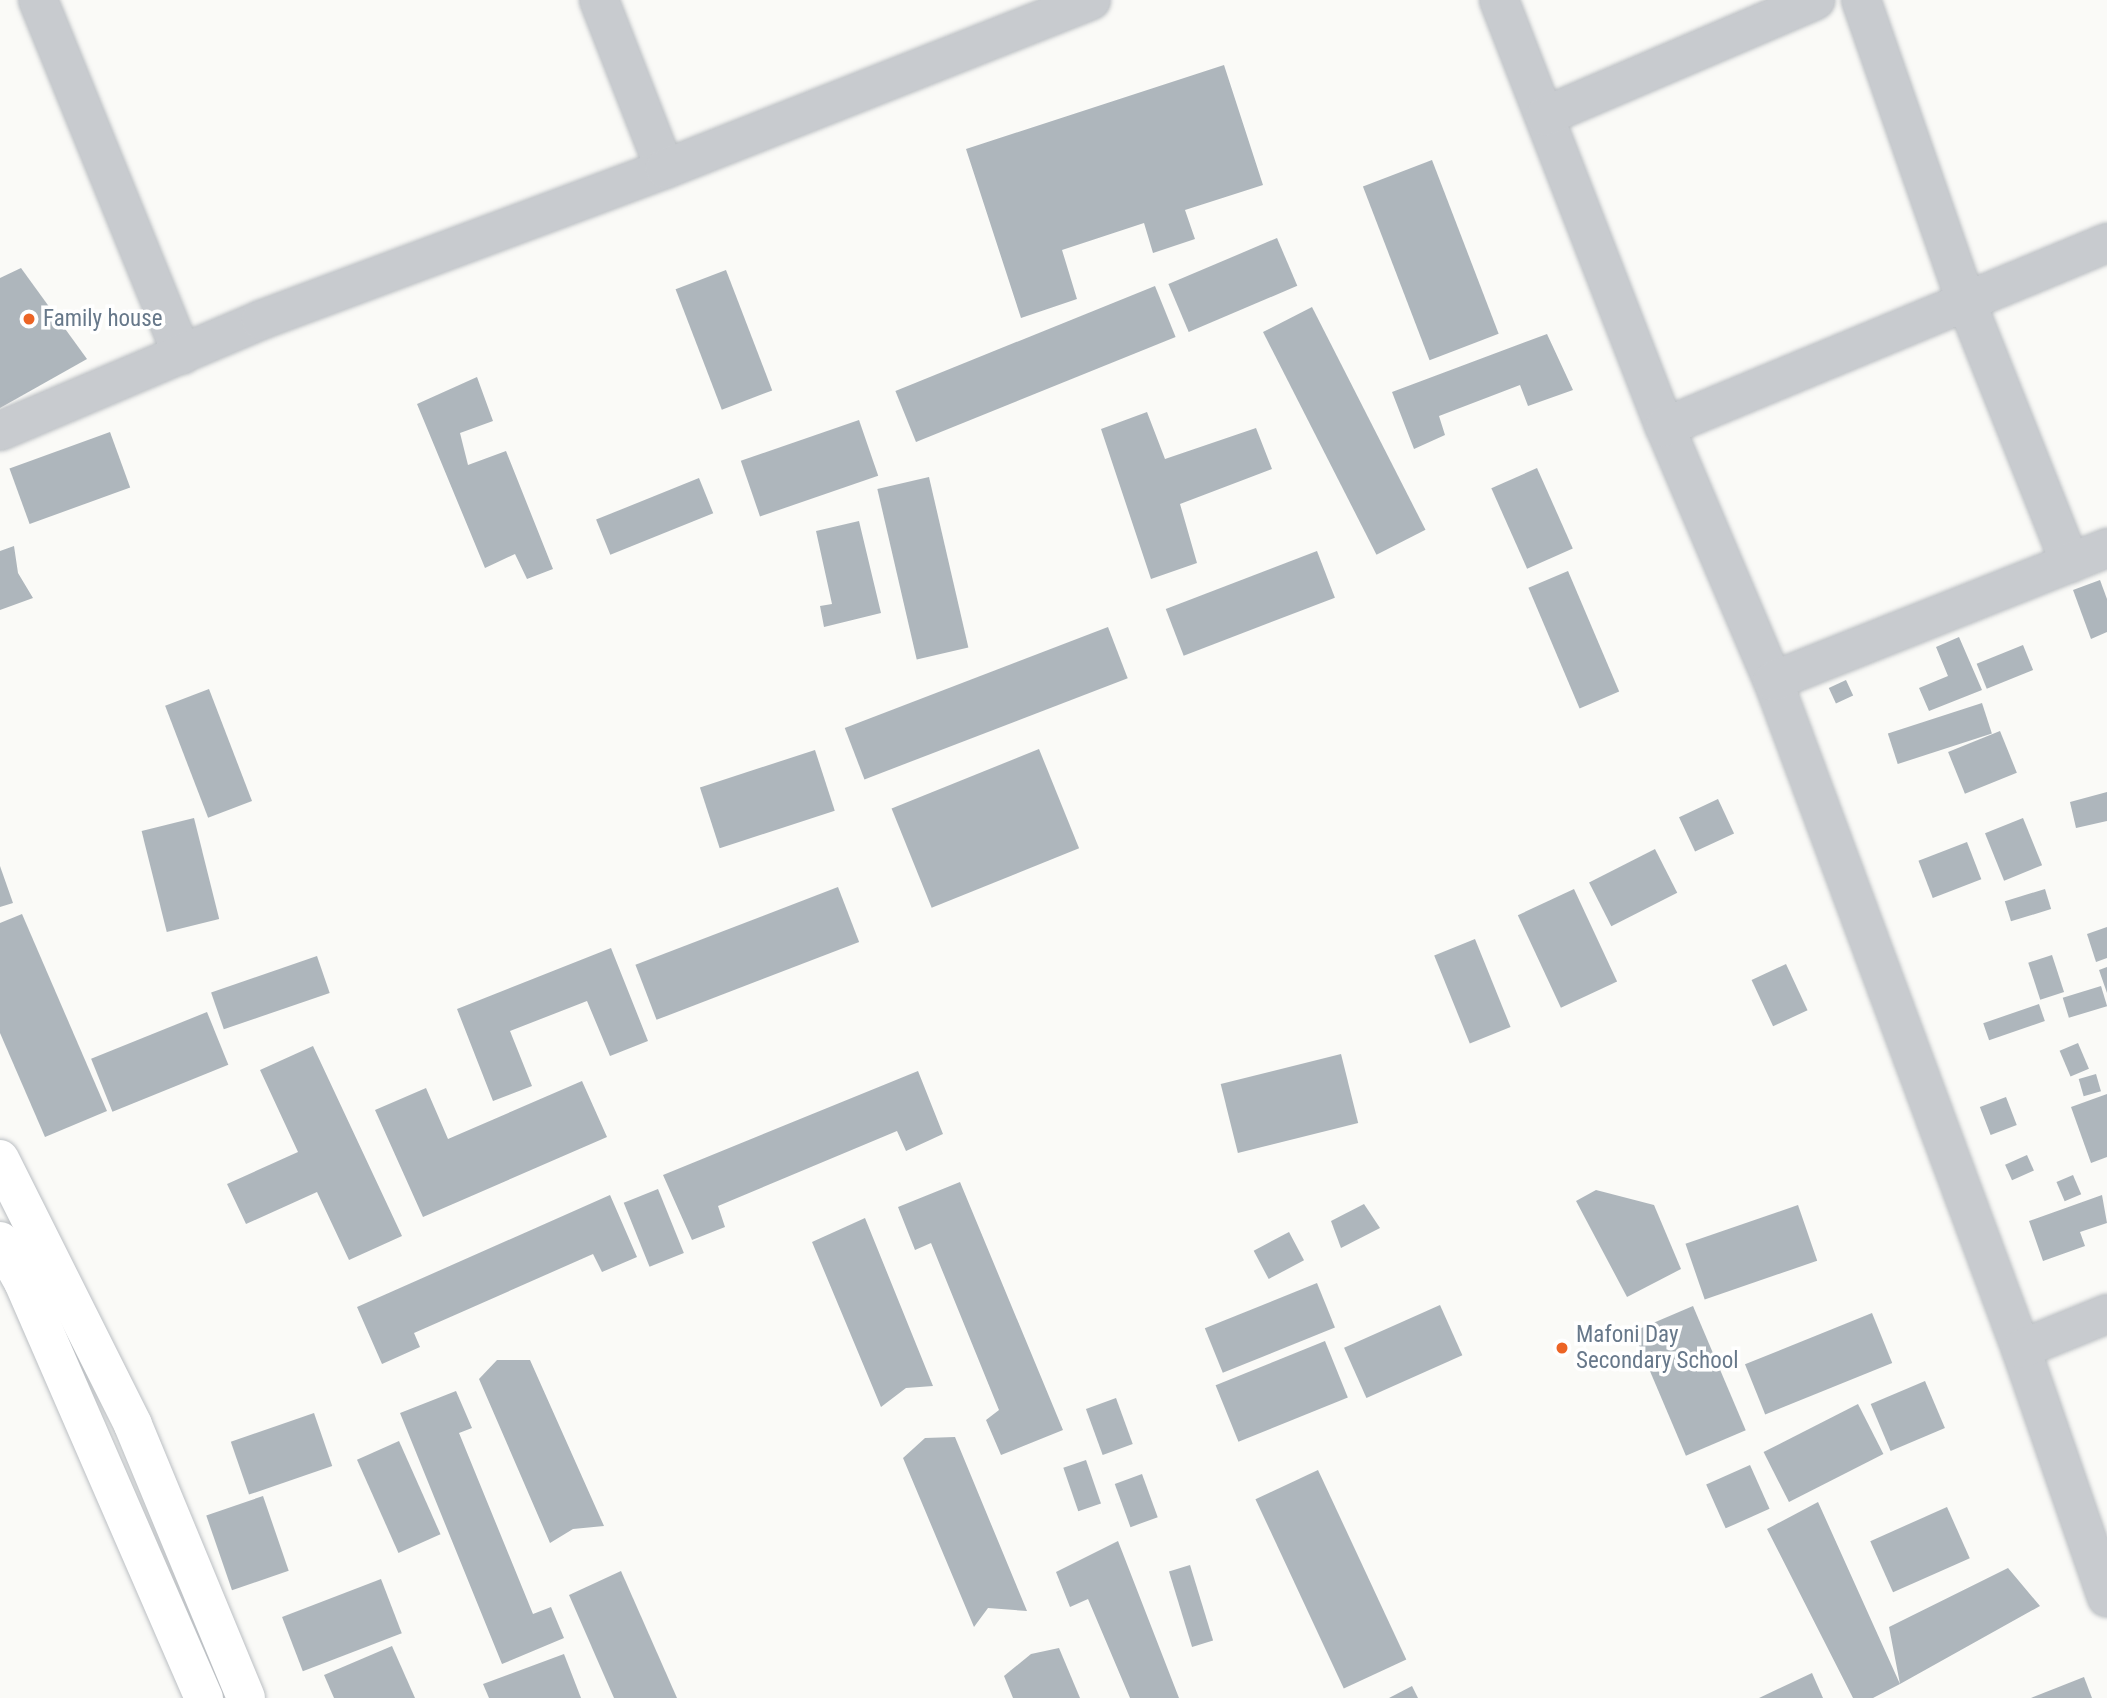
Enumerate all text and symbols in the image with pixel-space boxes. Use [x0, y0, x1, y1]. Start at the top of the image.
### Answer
place label: Family house [43, 305, 162, 333]
marker: Family house [21, 311, 37, 327]
place label: Mafoni Day Secondary School [1576, 1321, 1739, 1375]
marker: Mafoni Day Secondary School [1554, 1340, 1570, 1356]

